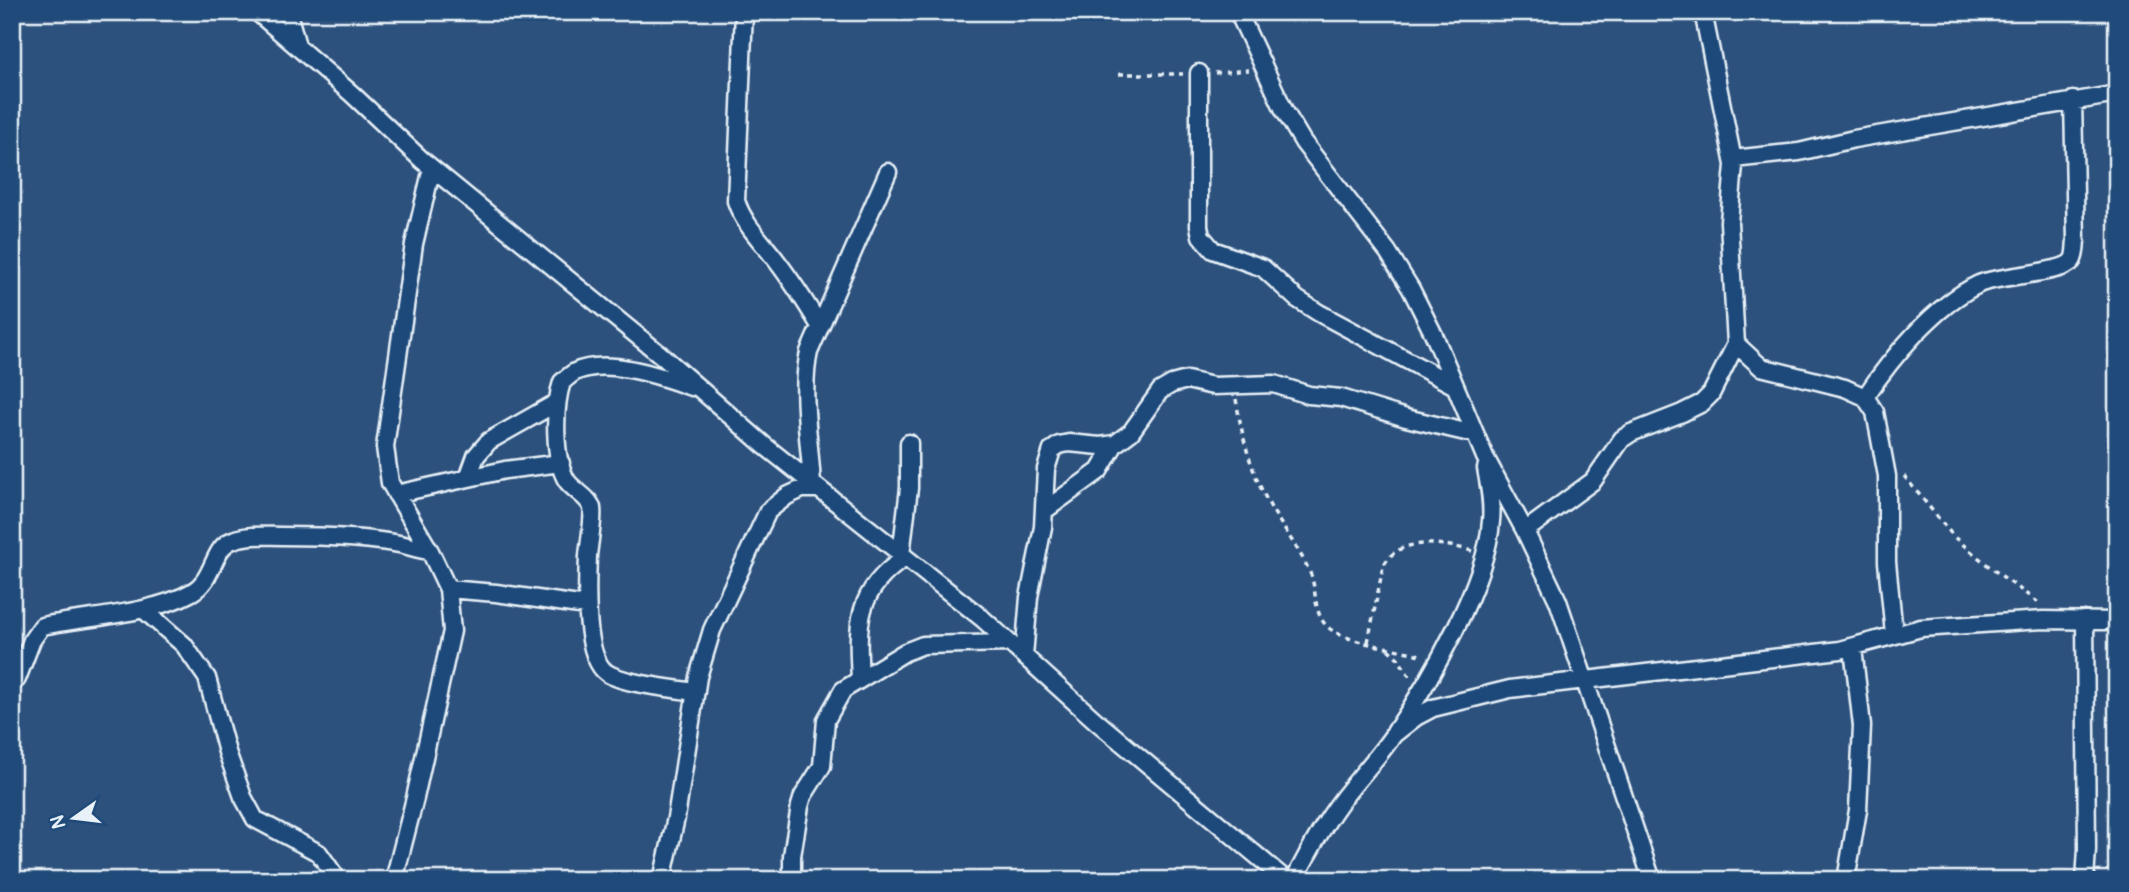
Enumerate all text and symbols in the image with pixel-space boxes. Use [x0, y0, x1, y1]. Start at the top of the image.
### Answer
north arrow [38, 784, 108, 854]
text: N [45, 813, 72, 831]

